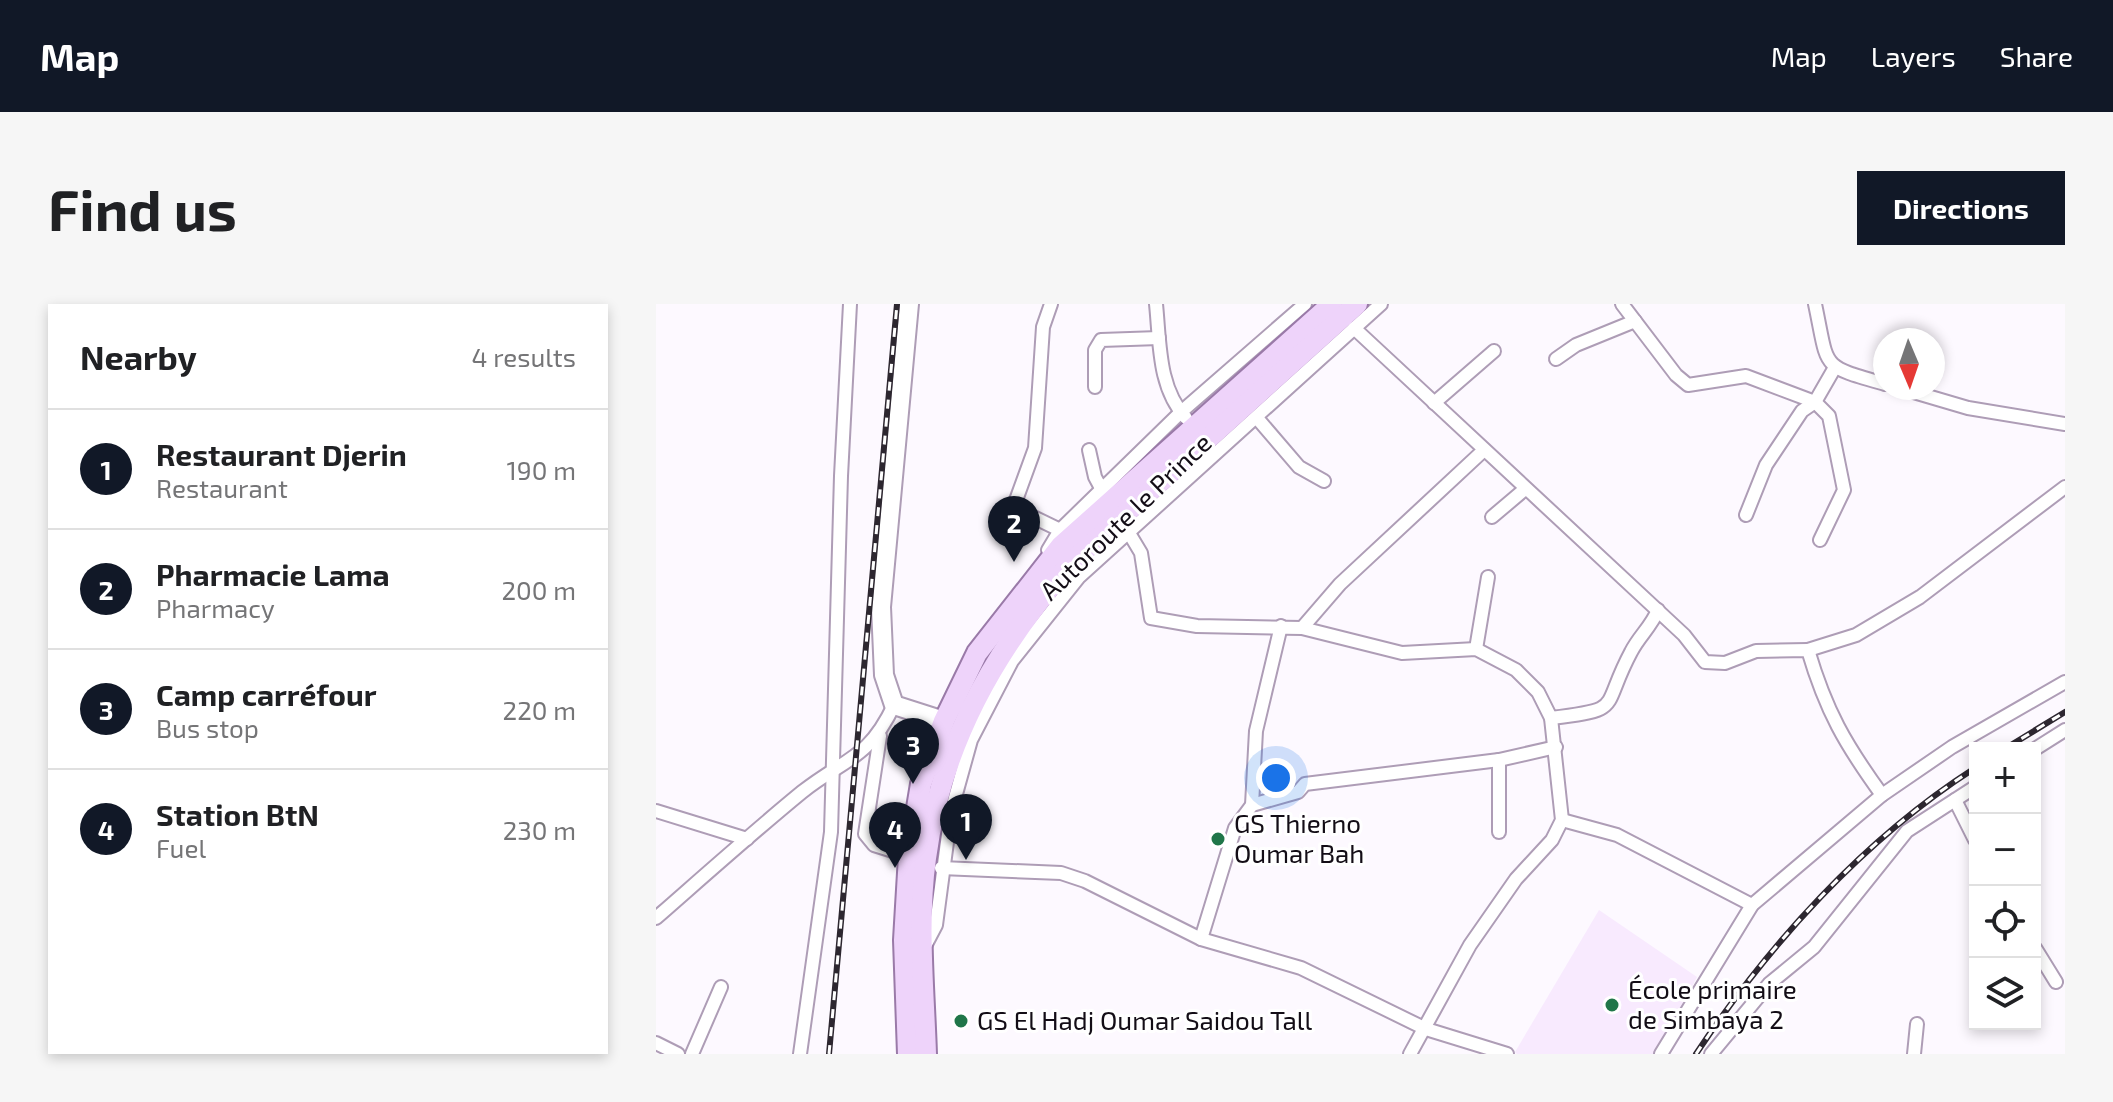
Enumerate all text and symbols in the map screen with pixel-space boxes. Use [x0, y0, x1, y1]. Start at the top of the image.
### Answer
text: Map [40, 33, 119, 79]
text: Map [1771, 39, 1827, 73]
text: Layers [1871, 39, 1956, 73]
text: Share [2000, 39, 2073, 73]
button: Directions [1857, 171, 2065, 245]
text: Find us [48, 175, 237, 242]
north arrow [1873, 328, 1945, 400]
text: Nearby [80, 336, 197, 377]
text: 4 results [471, 341, 576, 372]
street label: Autoroute le Prince [1033, 426, 1217, 606]
text: Restaurant Djerin [156, 436, 407, 472]
text: 1 [100, 454, 112, 485]
text: 190 m [507, 454, 576, 485]
text: Restaurant [156, 472, 288, 503]
pin: 2 [988, 496, 1040, 562]
text: Pharmacie Lama [156, 556, 390, 592]
text: 2 [98, 574, 114, 605]
text: 200 m [501, 574, 576, 605]
text: Pharmacy [156, 592, 275, 623]
text: Camp carréfour [156, 676, 377, 712]
text: 3 [99, 694, 113, 725]
text: 220 m [503, 694, 576, 725]
text: Bus stop [156, 712, 259, 743]
pin: 3 [887, 718, 939, 784]
map controls [1969, 742, 2041, 1030]
button: + [1969, 742, 2041, 814]
your location [1256, 758, 1296, 798]
pin: 1 [940, 794, 992, 860]
text: Station BtN [156, 796, 319, 832]
pin: 4 [869, 802, 921, 868]
place label: GS Thierno Oumar Bah [1234, 807, 1364, 868]
text: 4 [98, 814, 114, 845]
text: 230 m [503, 814, 576, 845]
button: − [1969, 814, 2041, 886]
marker: GS Thierno Oumar Bah [1209, 830, 1227, 848]
text: Fuel [156, 832, 206, 863]
button: locate [1969, 886, 2041, 958]
button: layers [1969, 958, 2041, 1030]
place label: École primaire de Simbaya 2 [1628, 973, 1797, 1034]
marker: École primaire de Simbaya 2 [1603, 996, 1621, 1014]
place label: GS El Hadj Oumar Saidou Tall [977, 1004, 1313, 1035]
marker: GS El Hadj Oumar Saidou Tall [952, 1012, 970, 1030]

